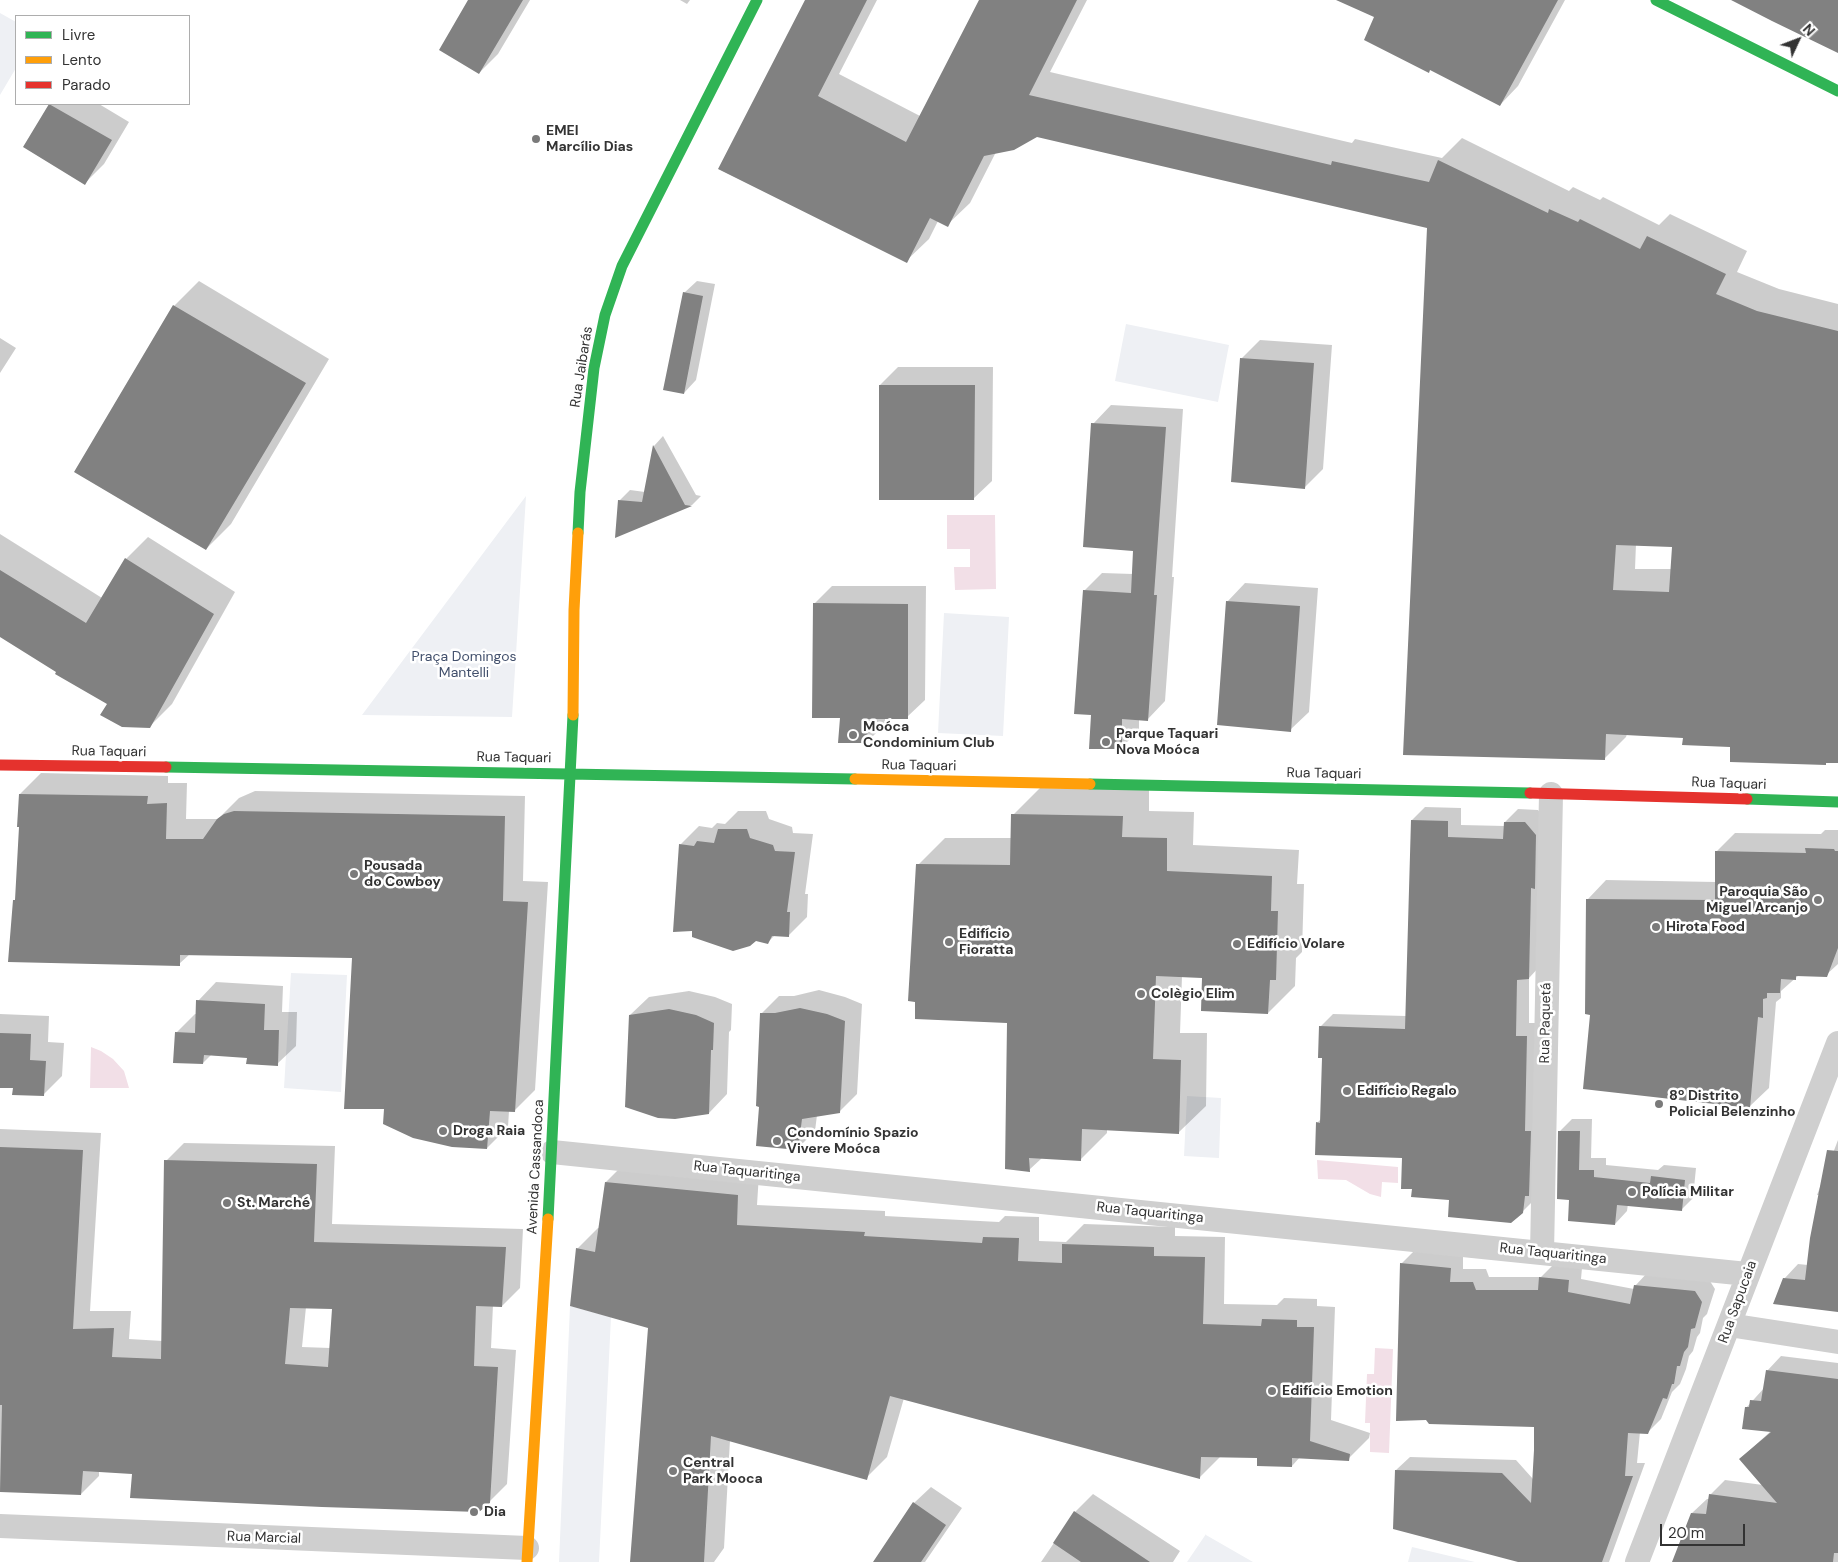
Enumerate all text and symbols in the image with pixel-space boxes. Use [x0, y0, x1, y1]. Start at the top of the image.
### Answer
legend [15, 15, 190, 105]
north arrow [1773, 15, 1823, 65]
text: N [1799, 20, 1819, 40]
text: Livre [62, 25, 95, 45]
text: Lento [62, 50, 101, 70]
text: Parado [62, 75, 111, 95]
place label: EMEI Marcílio Dias [546, 123, 633, 156]
marker: EMEI Marcílio Dias [530, 133, 542, 145]
street label: Rua Jaibarás [567, 325, 597, 409]
park label: Praça Domingos Mantelli [412, 649, 516, 682]
place label: Moóca Condominium Club [863, 719, 995, 752]
place label: Parque Taquari Nova Moóca [1116, 726, 1218, 759]
marker: Moóca Condominium Club [847, 729, 859, 741]
marker: Parque Taquari Nova Moóca [1100, 736, 1112, 748]
street label: Rua Taquari [71, 743, 147, 761]
street label: Rua Taquari [476, 749, 552, 767]
street label: Rua Taquari [881, 757, 957, 775]
street label: Rua Taquari [1286, 765, 1362, 783]
street label: Rua Taquari [1691, 774, 1767, 794]
place label: Pousada do Cowboy [364, 858, 441, 890]
marker: Pousada do Cowboy [348, 868, 360, 880]
place label: Paroquia São Miguel Arcanjo [1706, 884, 1808, 916]
marker: Paroquia São Miguel Arcanjo [1812, 894, 1824, 906]
place label: Hirota Food [1666, 919, 1745, 935]
marker: Hirota Food [1650, 921, 1662, 933]
place label: Edifício Fioratta [959, 926, 1013, 959]
marker: Edifício Fioratta [943, 936, 955, 948]
place label: Edifício Volare [1247, 936, 1345, 952]
marker: Edifício Volare [1231, 938, 1243, 950]
street label: Rua Paquetá [1537, 983, 1555, 1063]
place label: Colègio Elim [1151, 986, 1235, 1002]
marker: Colègio Elim [1135, 988, 1147, 1000]
place label: Edifício Regalo [1357, 1083, 1457, 1099]
marker: Edifício Regalo [1341, 1085, 1353, 1097]
place label: 8º Distrito Policial Belenzinho [1669, 1088, 1796, 1120]
marker: 8º Distrito Policial Belenzinho [1653, 1098, 1665, 1110]
street label: Avenida Cassandoca [524, 1099, 548, 1235]
place label: Droga Raia [453, 1123, 525, 1139]
marker: Droga Raia [437, 1125, 449, 1137]
place label: Condomínio Spazio Vivere Moóca [787, 1125, 919, 1158]
marker: Condomínio Spazio Vivere Moóca [771, 1135, 783, 1147]
street label: Rua Taquaritinga [693, 1158, 801, 1186]
place label: Polícia Militar [1642, 1184, 1734, 1200]
marker: Polícia Militar [1626, 1186, 1638, 1198]
place label: St. Marché [237, 1195, 310, 1211]
marker: St. Marché [221, 1197, 233, 1209]
street label: Rua Taquaritinga [1096, 1199, 1204, 1227]
street label: Rua Taquaritinga [1499, 1240, 1607, 1268]
street label: Rua Sapucaia [1715, 1258, 1761, 1346]
place label: Edifício Emotion [1282, 1383, 1393, 1399]
marker: Edifício Emotion [1266, 1385, 1278, 1397]
place label: Central Park Mooca [683, 1455, 763, 1488]
marker: Central Park Mooca [667, 1465, 679, 1477]
place label: Dia [484, 1504, 506, 1520]
marker: Dia [468, 1506, 480, 1518]
scale bar [1663, 1514, 1748, 1546]
text: 20 m [1668, 1523, 1704, 1543]
street label: Rua Marcial [227, 1528, 301, 1548]

